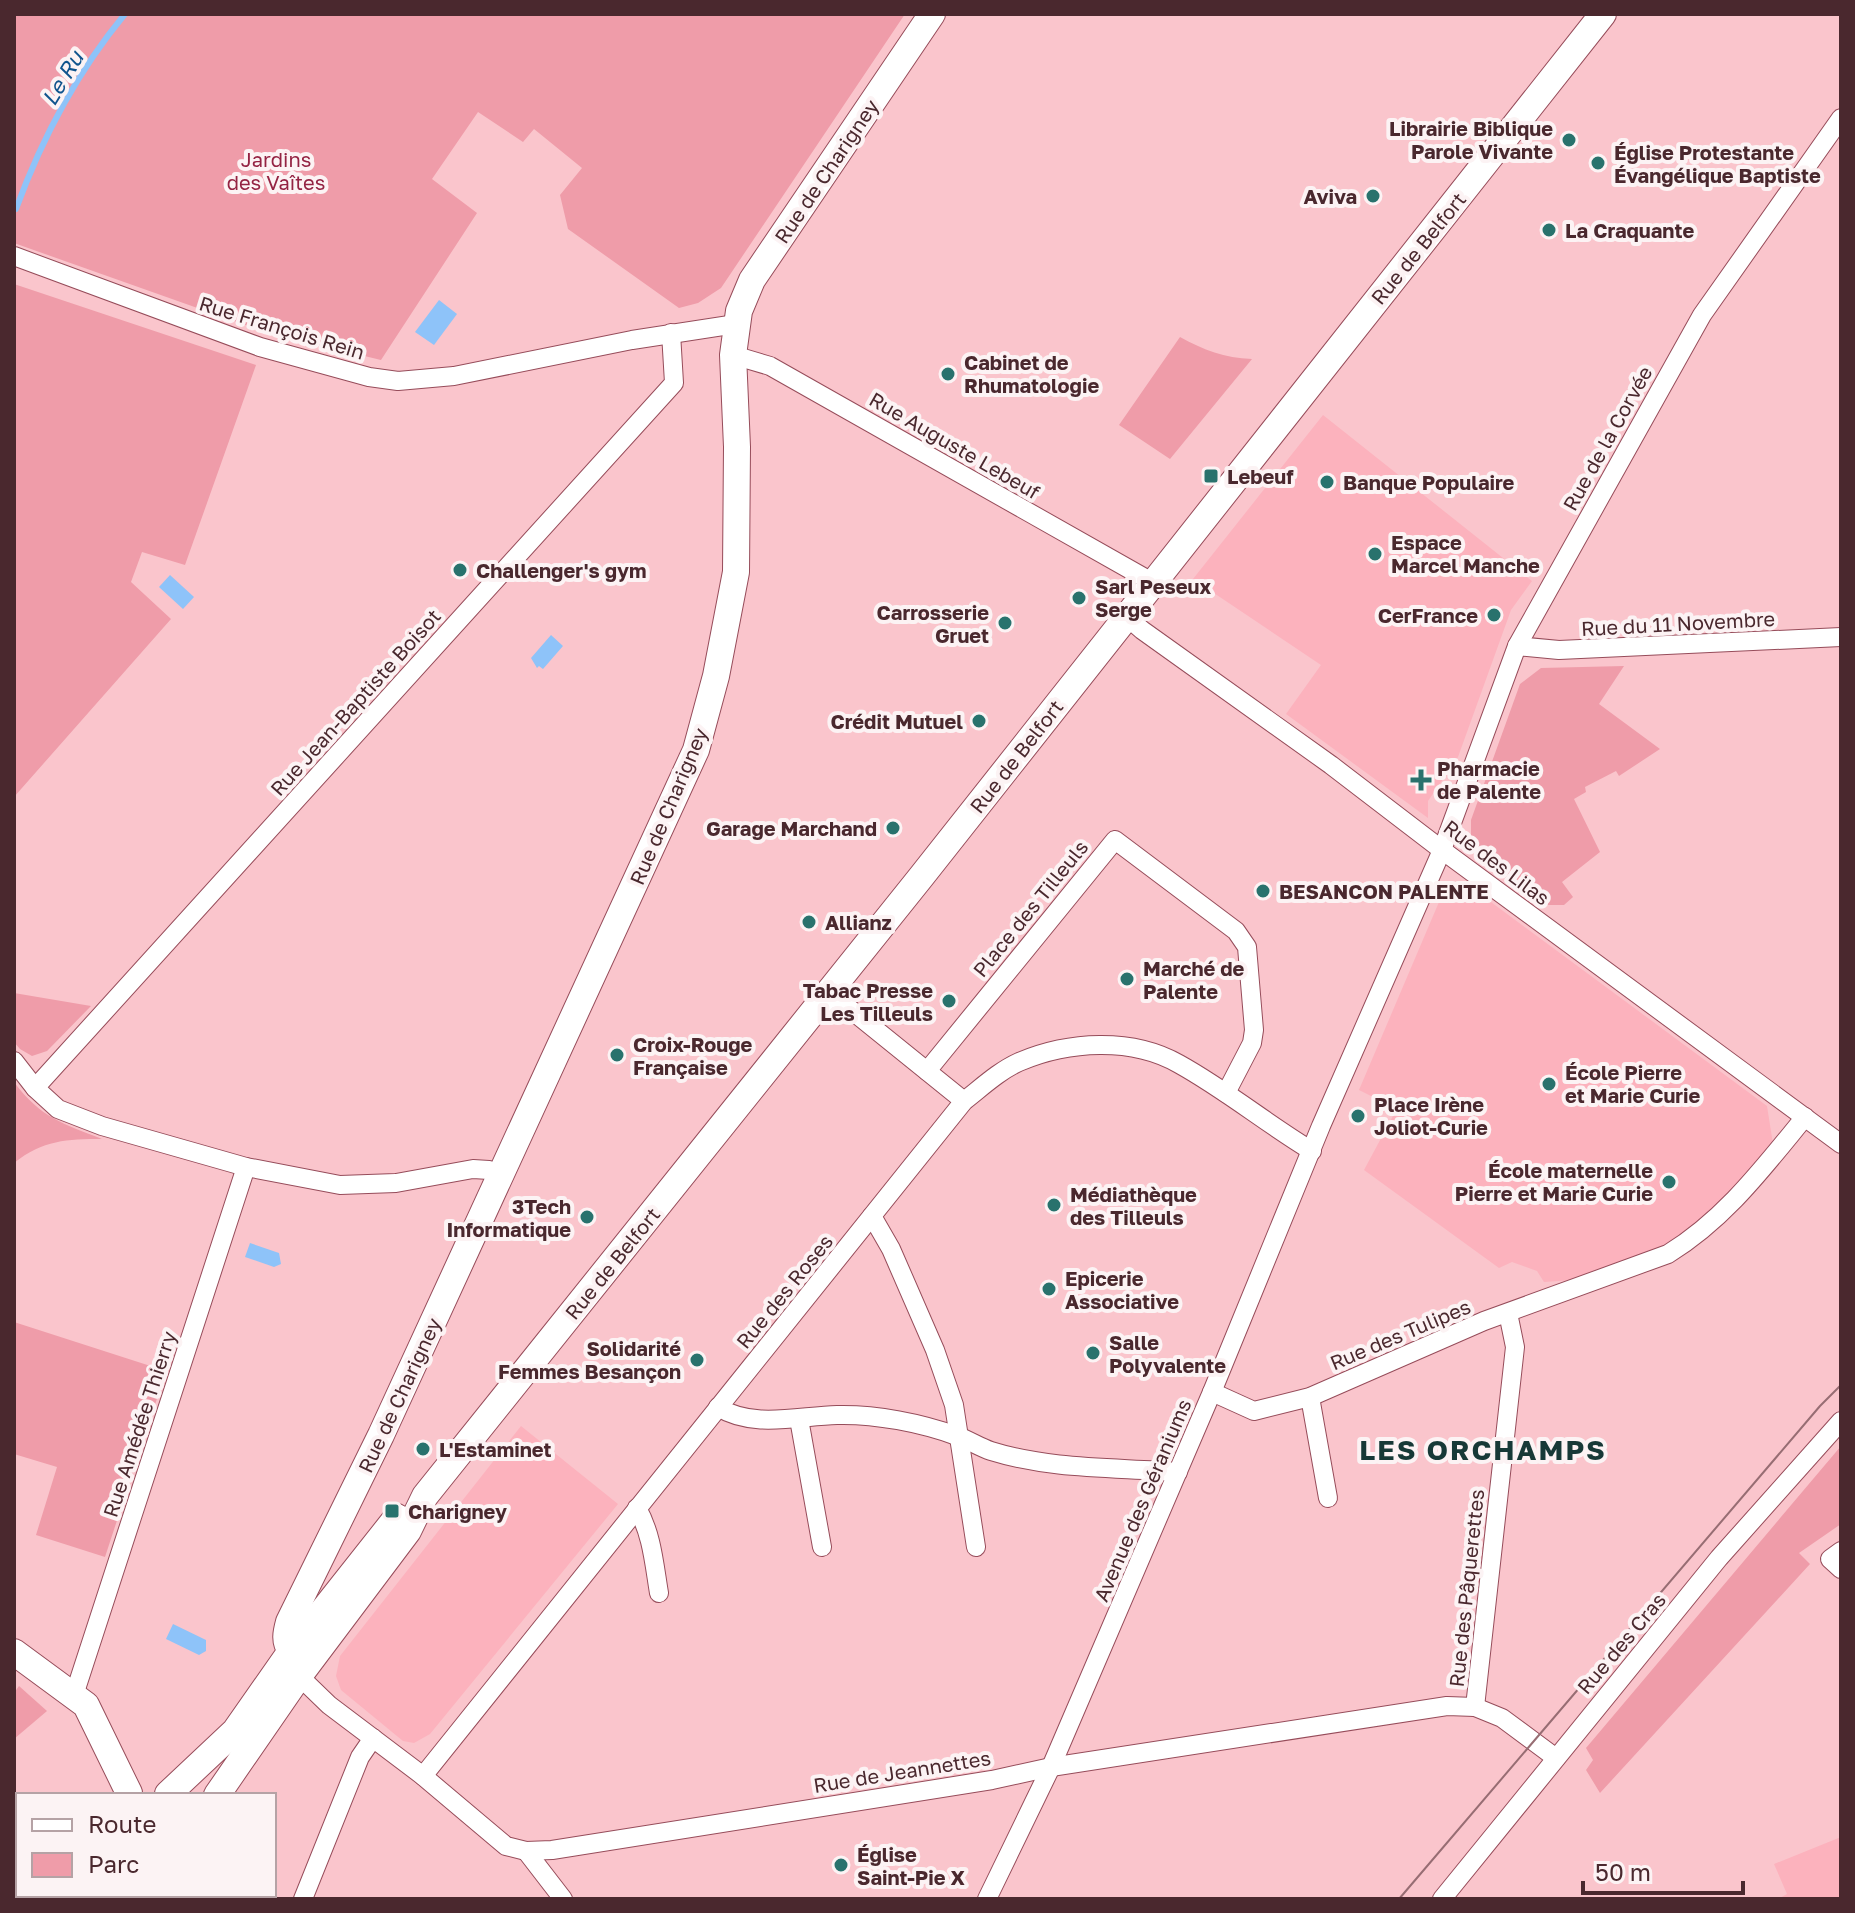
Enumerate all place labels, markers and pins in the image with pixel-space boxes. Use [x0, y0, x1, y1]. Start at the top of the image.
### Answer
place label: Librairie Biblique Parole Vivante [1389, 116, 1553, 163]
marker: Librairie Biblique Parole Vivante [1560, 131, 1578, 149]
place label: Église Protestante Évangélique Baptiste [1614, 140, 1821, 187]
marker: Église Protestante Évangélique Baptiste [1589, 154, 1607, 172]
place label: Aviva [1304, 184, 1357, 208]
marker: Aviva [1364, 187, 1382, 205]
place label: La Craquante [1565, 218, 1694, 242]
marker: La Craquante [1540, 221, 1558, 239]
place label: Cabinet de Rhumatologie [964, 350, 1099, 397]
marker: Cabinet de Rhumatologie [939, 365, 957, 383]
place label: Lebeuf [1227, 464, 1294, 488]
marker: Lebeuf [1202, 467, 1220, 485]
place label: Banque Populaire [1343, 470, 1515, 494]
marker: Banque Populaire [1318, 473, 1336, 491]
place label: Espace Marcel Manche [1391, 530, 1540, 577]
marker: Espace Marcel Manche [1366, 545, 1384, 563]
place label: Challenger's gym [476, 558, 646, 582]
marker: Challenger's gym [451, 561, 469, 579]
place label: Sarl Peseux Serge [1095, 574, 1211, 621]
marker: Sarl Peseux Serge [1070, 589, 1088, 607]
place label: Carrosserie Gruet [877, 600, 989, 647]
place label: CerFrance [1378, 603, 1478, 627]
marker: CerFrance [1485, 606, 1503, 624]
marker: Carrosserie Gruet [996, 614, 1014, 632]
place label: Crédit Mutuel [831, 709, 963, 733]
marker: Crédit Mutuel [970, 712, 988, 730]
place label: Pharmacie de Palente [1437, 756, 1541, 803]
marker: Pharmacie de Palente [1412, 771, 1430, 789]
place label: Garage Marchand [706, 816, 877, 840]
marker: Garage Marchand [884, 819, 902, 837]
place label: BESANCON PALENTE [1279, 879, 1489, 903]
marker: BESANCON PALENTE [1254, 882, 1272, 900]
place label: Allianz [825, 910, 892, 934]
marker: Allianz [800, 913, 818, 931]
place label: Marché de Palente [1143, 956, 1245, 1003]
marker: Marché de Palente [1118, 970, 1136, 988]
place label: Tabac Presse Les Tilleuls [803, 978, 933, 1025]
marker: Tabac Presse Les Tilleuls [940, 992, 958, 1010]
place label: Croix-Rouge Française [633, 1032, 752, 1079]
marker: Croix-Rouge Française [608, 1046, 626, 1064]
place label: École Pierre et Marie Curie [1565, 1060, 1701, 1107]
marker: École Pierre et Marie Curie [1540, 1075, 1558, 1093]
place label: Place Irène Joliot-Curie [1374, 1092, 1488, 1139]
marker: Place Irène Joliot-Curie [1349, 1107, 1367, 1125]
place label: École maternelle Pierre et Marie Curie [1455, 1158, 1653, 1205]
marker: École maternelle Pierre et Marie Curie [1660, 1173, 1678, 1191]
place label: Médiathèque des Tilleuls [1070, 1182, 1197, 1229]
place label: 3Tech Informatique [447, 1194, 571, 1241]
marker: Médiathèque des Tilleuls [1045, 1196, 1063, 1214]
marker: 3Tech Informatique [578, 1208, 596, 1226]
place label: Epicerie Associative [1065, 1266, 1179, 1313]
marker: Epicerie Associative [1040, 1280, 1058, 1298]
place label: Salle Polyvalente [1109, 1330, 1226, 1377]
place label: Solidarité Femmes Besançon [498, 1336, 681, 1383]
marker: Salle Polyvalente [1084, 1344, 1102, 1362]
marker: Solidarité Femmes Besançon [688, 1351, 706, 1369]
place label: L'Estaminet [439, 1437, 551, 1461]
marker: L'Estaminet [414, 1440, 432, 1458]
place label: Charigney [408, 1499, 507, 1523]
marker: Charigney [383, 1502, 401, 1520]
place label: Église Saint-Pie X [857, 1842, 966, 1889]
marker: Église Saint-Pie X [832, 1856, 850, 1874]

